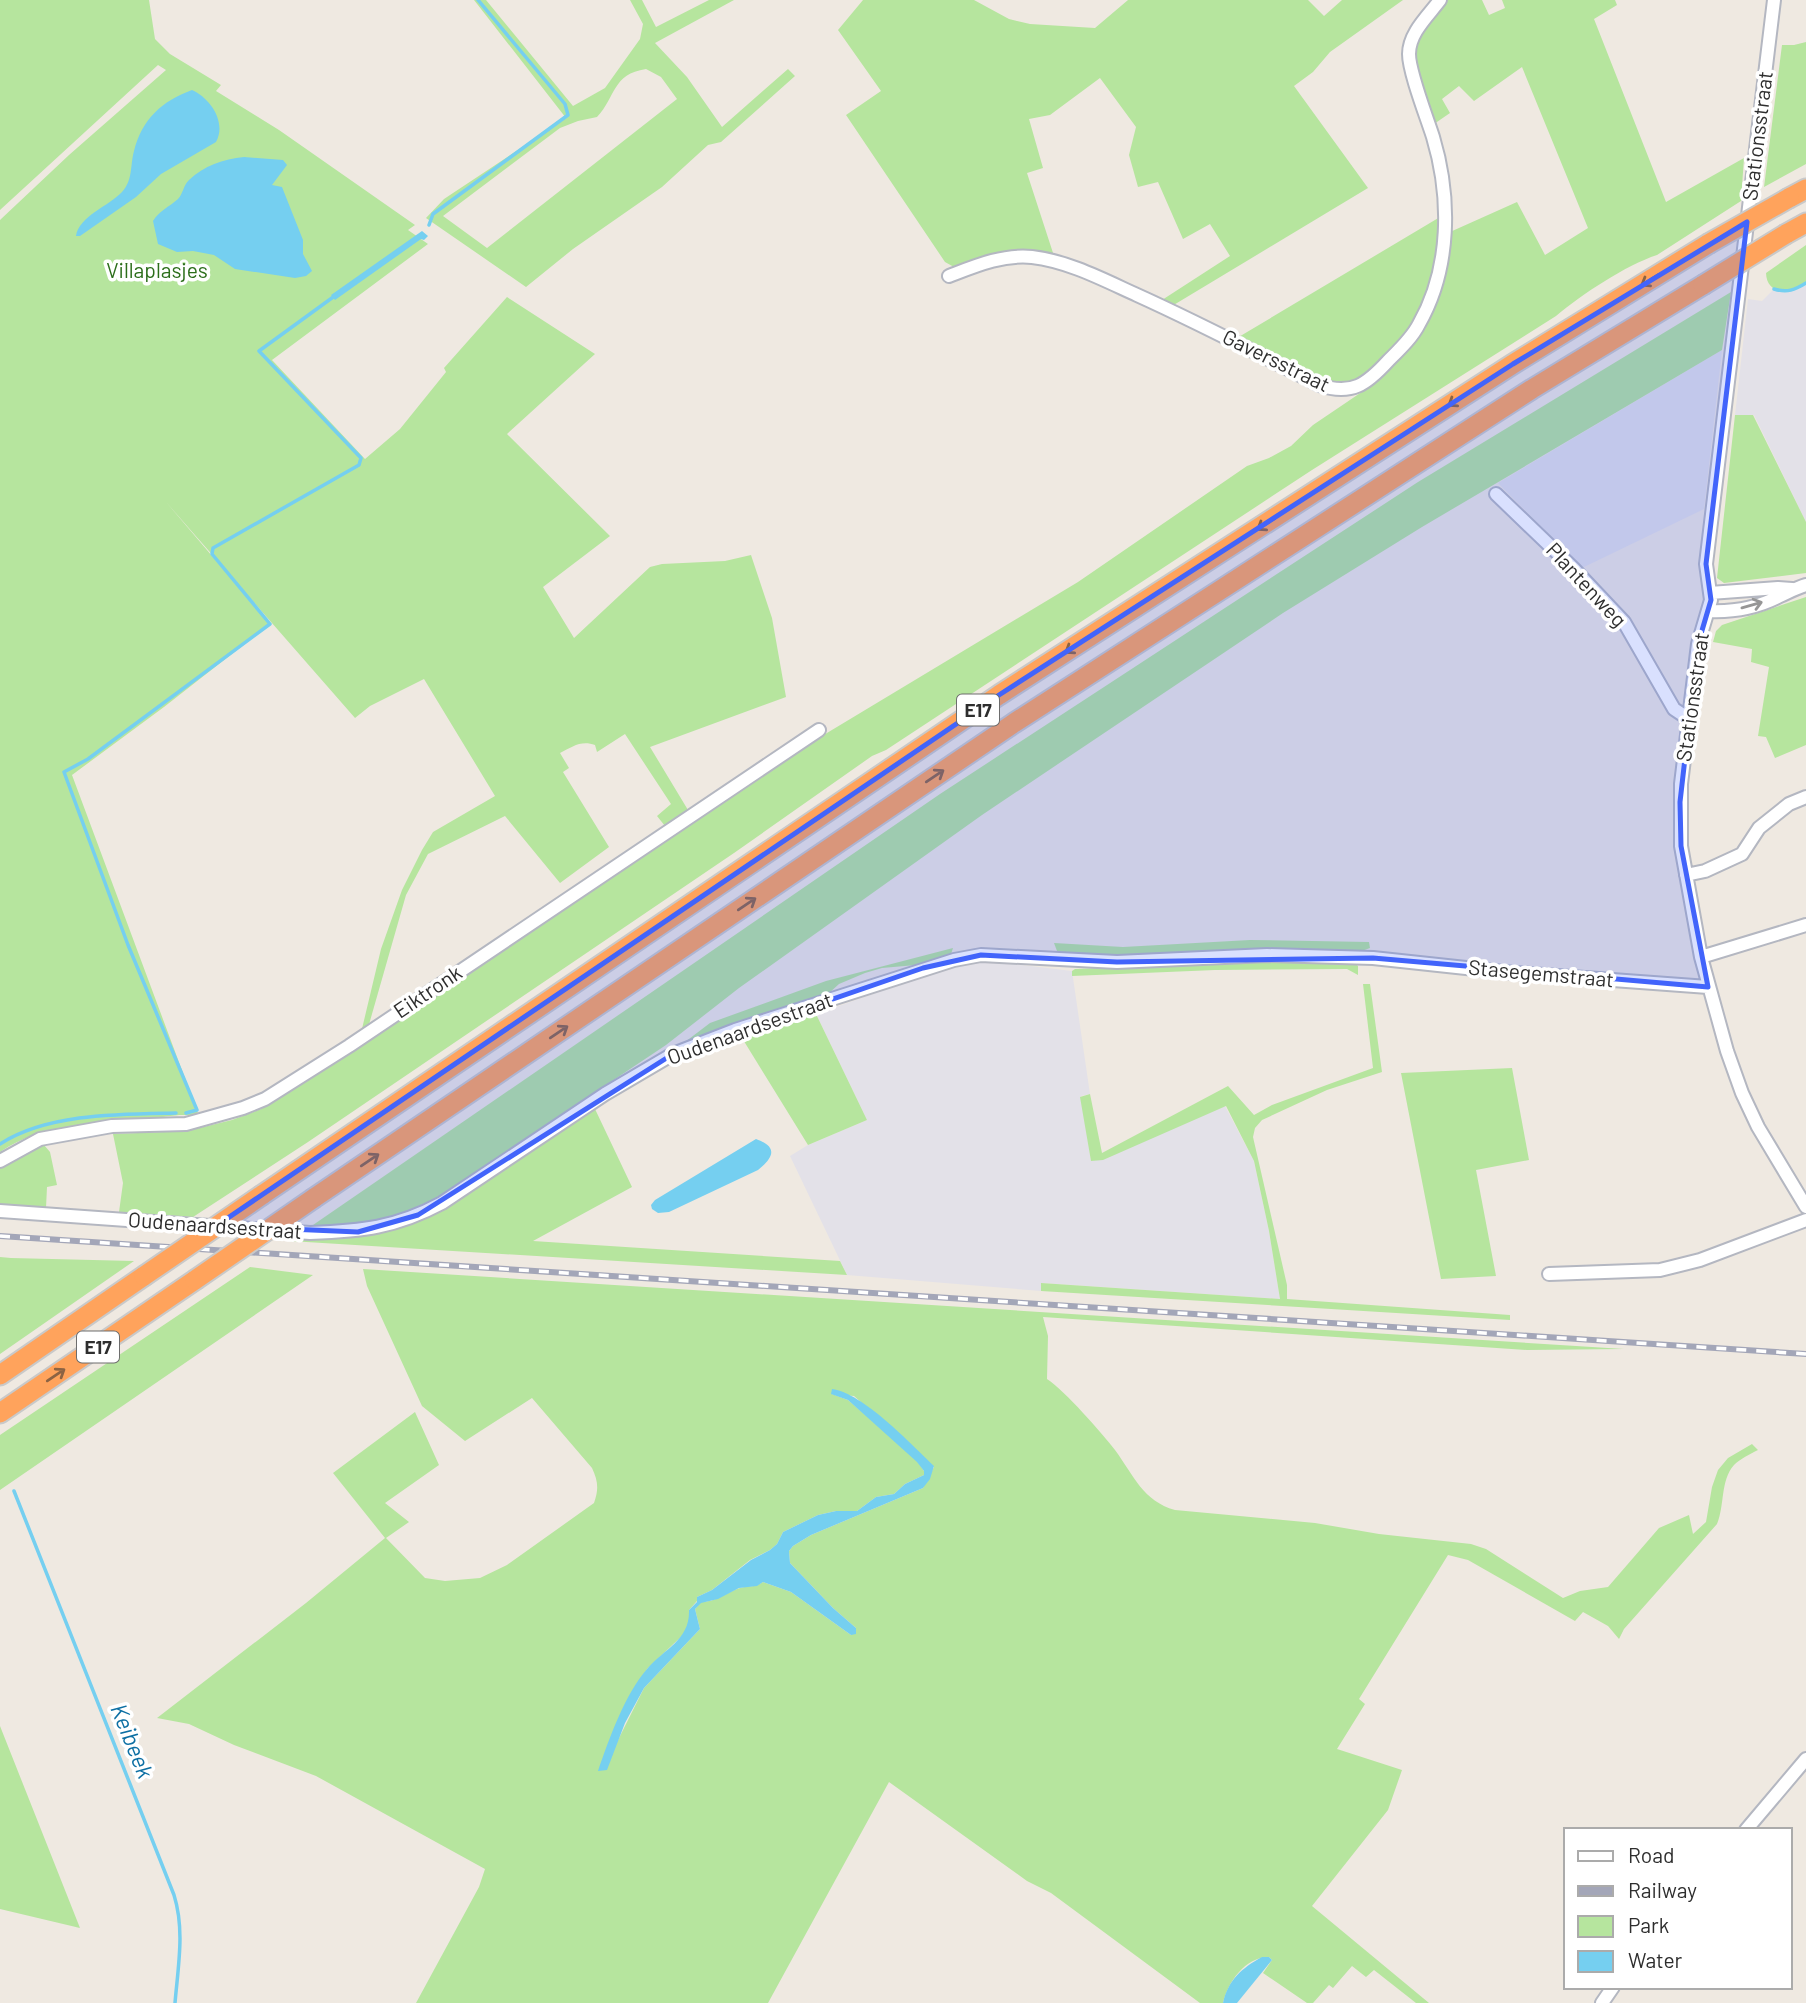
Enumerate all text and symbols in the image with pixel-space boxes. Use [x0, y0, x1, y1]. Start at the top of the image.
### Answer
street label: Stationsstraat [1736, 70, 1777, 202]
park label: Villaplasjes [106, 257, 208, 282]
one-way arrow [1640, 273, 1660, 287]
street label: Gaversstraat [1219, 323, 1334, 396]
one-way arrow [1448, 393, 1467, 408]
one-way arrow [1256, 517, 1276, 531]
street label: Plantenweg [1542, 537, 1632, 631]
one-way arrow [1741, 598, 1763, 611]
street label: Stationsstraat [1670, 630, 1713, 763]
one-way arrow [1065, 640, 1085, 654]
road number: E17 [957, 694, 999, 726]
one-way arrow [925, 769, 944, 784]
one-way arrow [737, 897, 756, 911]
street label: Stasegemstraat [1467, 954, 1615, 991]
street label: Eiktronk [388, 959, 466, 1023]
street label: Oudenaardsestraat [663, 986, 836, 1069]
one-way arrow [548, 1025, 568, 1039]
one-way arrow [360, 1153, 380, 1167]
street label: Oudenaardsestraat [127, 1206, 303, 1243]
road number: E17 [77, 1331, 119, 1362]
one-way arrow [46, 1368, 65, 1382]
water label: Keibeek [105, 1699, 160, 1782]
legend [1564, 1828, 1792, 1989]
text: Road [1628, 1842, 1674, 1867]
text: Railway [1628, 1877, 1697, 1902]
text: Park [1628, 1912, 1669, 1937]
text: Water [1628, 1947, 1683, 1972]

